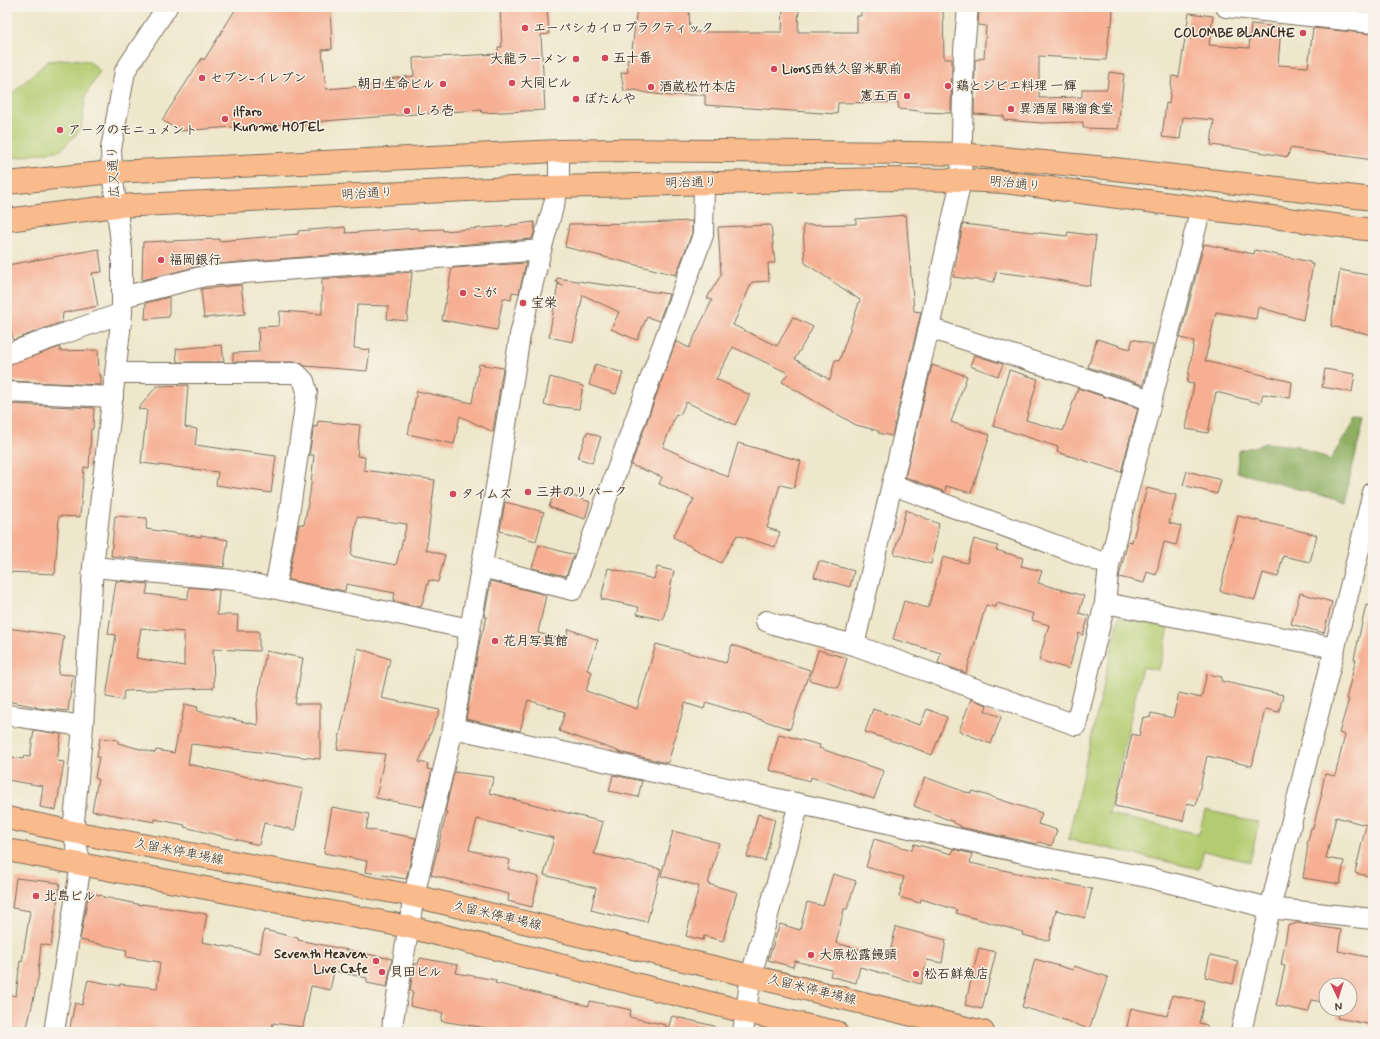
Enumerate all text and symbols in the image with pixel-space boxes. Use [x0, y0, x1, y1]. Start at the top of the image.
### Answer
place label: エーパシカイロプラクティック [533, 20, 714, 37]
marker: エーパシカイロプラクティック [520, 23, 530, 33]
place label: COLOMBE BLANCHE [1174, 25, 1296, 42]
marker: COLOMBE BLANCHE [1298, 28, 1308, 38]
place label: 五十番 [613, 50, 652, 67]
place label: 大龍ラーメン [490, 51, 568, 68]
marker: 五十番 [600, 53, 610, 63]
marker: 大龍ラーメン [571, 54, 581, 64]
place label: Lions西鉄久留米駅前 [782, 61, 902, 78]
marker: Lions西鉄久留米駅前 [769, 64, 779, 74]
place label: セブン-イレブン [210, 70, 307, 87]
marker: セブン-イレブン [197, 73, 207, 83]
place label: 大同ビル [520, 75, 572, 92]
place label: 朝日生命ビル [357, 76, 435, 93]
marker: 大同ビル [507, 78, 517, 88]
place label: 鶏とジビエ料理 一輝 [956, 78, 1077, 95]
marker: 朝日生命ビル [438, 79, 448, 89]
place label: 酒蔵松竹本店 [659, 79, 737, 96]
marker: 鶏とジビエ料理 一輝 [943, 81, 953, 91]
marker: 酒蔵松竹本店 [646, 82, 656, 92]
place label: 憲五百 [860, 88, 899, 105]
place label: ぼたんや [584, 91, 636, 108]
marker: 憲五百 [902, 91, 912, 101]
marker: ぼたんや [571, 94, 581, 104]
place label: 異酒屋 陽溜食堂 [1019, 101, 1114, 118]
place label: しろ壱 [415, 103, 454, 120]
place label: ilfaro Kurume HOTEL [233, 104, 325, 136]
marker: 異酒屋 陽溜食堂 [1006, 104, 1016, 114]
marker: しろ壱 [402, 106, 412, 116]
marker: ilfaro Kurume HOTEL [220, 114, 230, 124]
place label: アークのモニュメント [68, 122, 197, 139]
marker: アークのモニュメント [55, 125, 65, 135]
street label: 広又通り [104, 146, 124, 198]
street label: 明治通り [988, 173, 1042, 195]
street label: 明治通り [665, 174, 717, 192]
street label: 明治通り [341, 184, 393, 204]
place label: 福岡銀行 [169, 252, 221, 269]
marker: 福岡銀行 [156, 255, 166, 265]
place label: こが [471, 285, 497, 302]
marker: こが [458, 288, 468, 298]
place label: 宝栄 [531, 295, 557, 312]
marker: 宝栄 [518, 298, 528, 308]
place label: 三井のリパーク [536, 484, 627, 501]
place label: タイムズ [461, 486, 512, 503]
marker: 三井のリパーク [523, 487, 533, 497]
marker: タイムズ [448, 489, 458, 499]
place label: 花月写真館 [503, 633, 568, 650]
marker: 花月写真館 [490, 636, 500, 646]
street label: 久留米停車場線 [133, 835, 226, 869]
place label: 北島ビル [44, 888, 96, 905]
marker: 北島ビル [31, 891, 41, 901]
street label: 久留米停車場線 [451, 897, 544, 935]
place label: Seventh Heaven Live Cafe [274, 946, 369, 978]
place label: 大原松露饅頭 [819, 947, 897, 964]
marker: 大原松露饅頭 [806, 950, 816, 960]
marker: Seventh Heaven Live Cafe [371, 956, 381, 966]
place label: 貝田ビル [390, 964, 442, 981]
place label: 松石鮮魚店 [924, 966, 989, 983]
marker: 貝田ビル [377, 967, 387, 977]
marker: 松石鮮魚店 [911, 969, 921, 979]
street label: 久留米停車場線 [766, 971, 859, 1009]
north arrow [1318, 977, 1358, 1017]
text: N [1334, 999, 1343, 1013]

